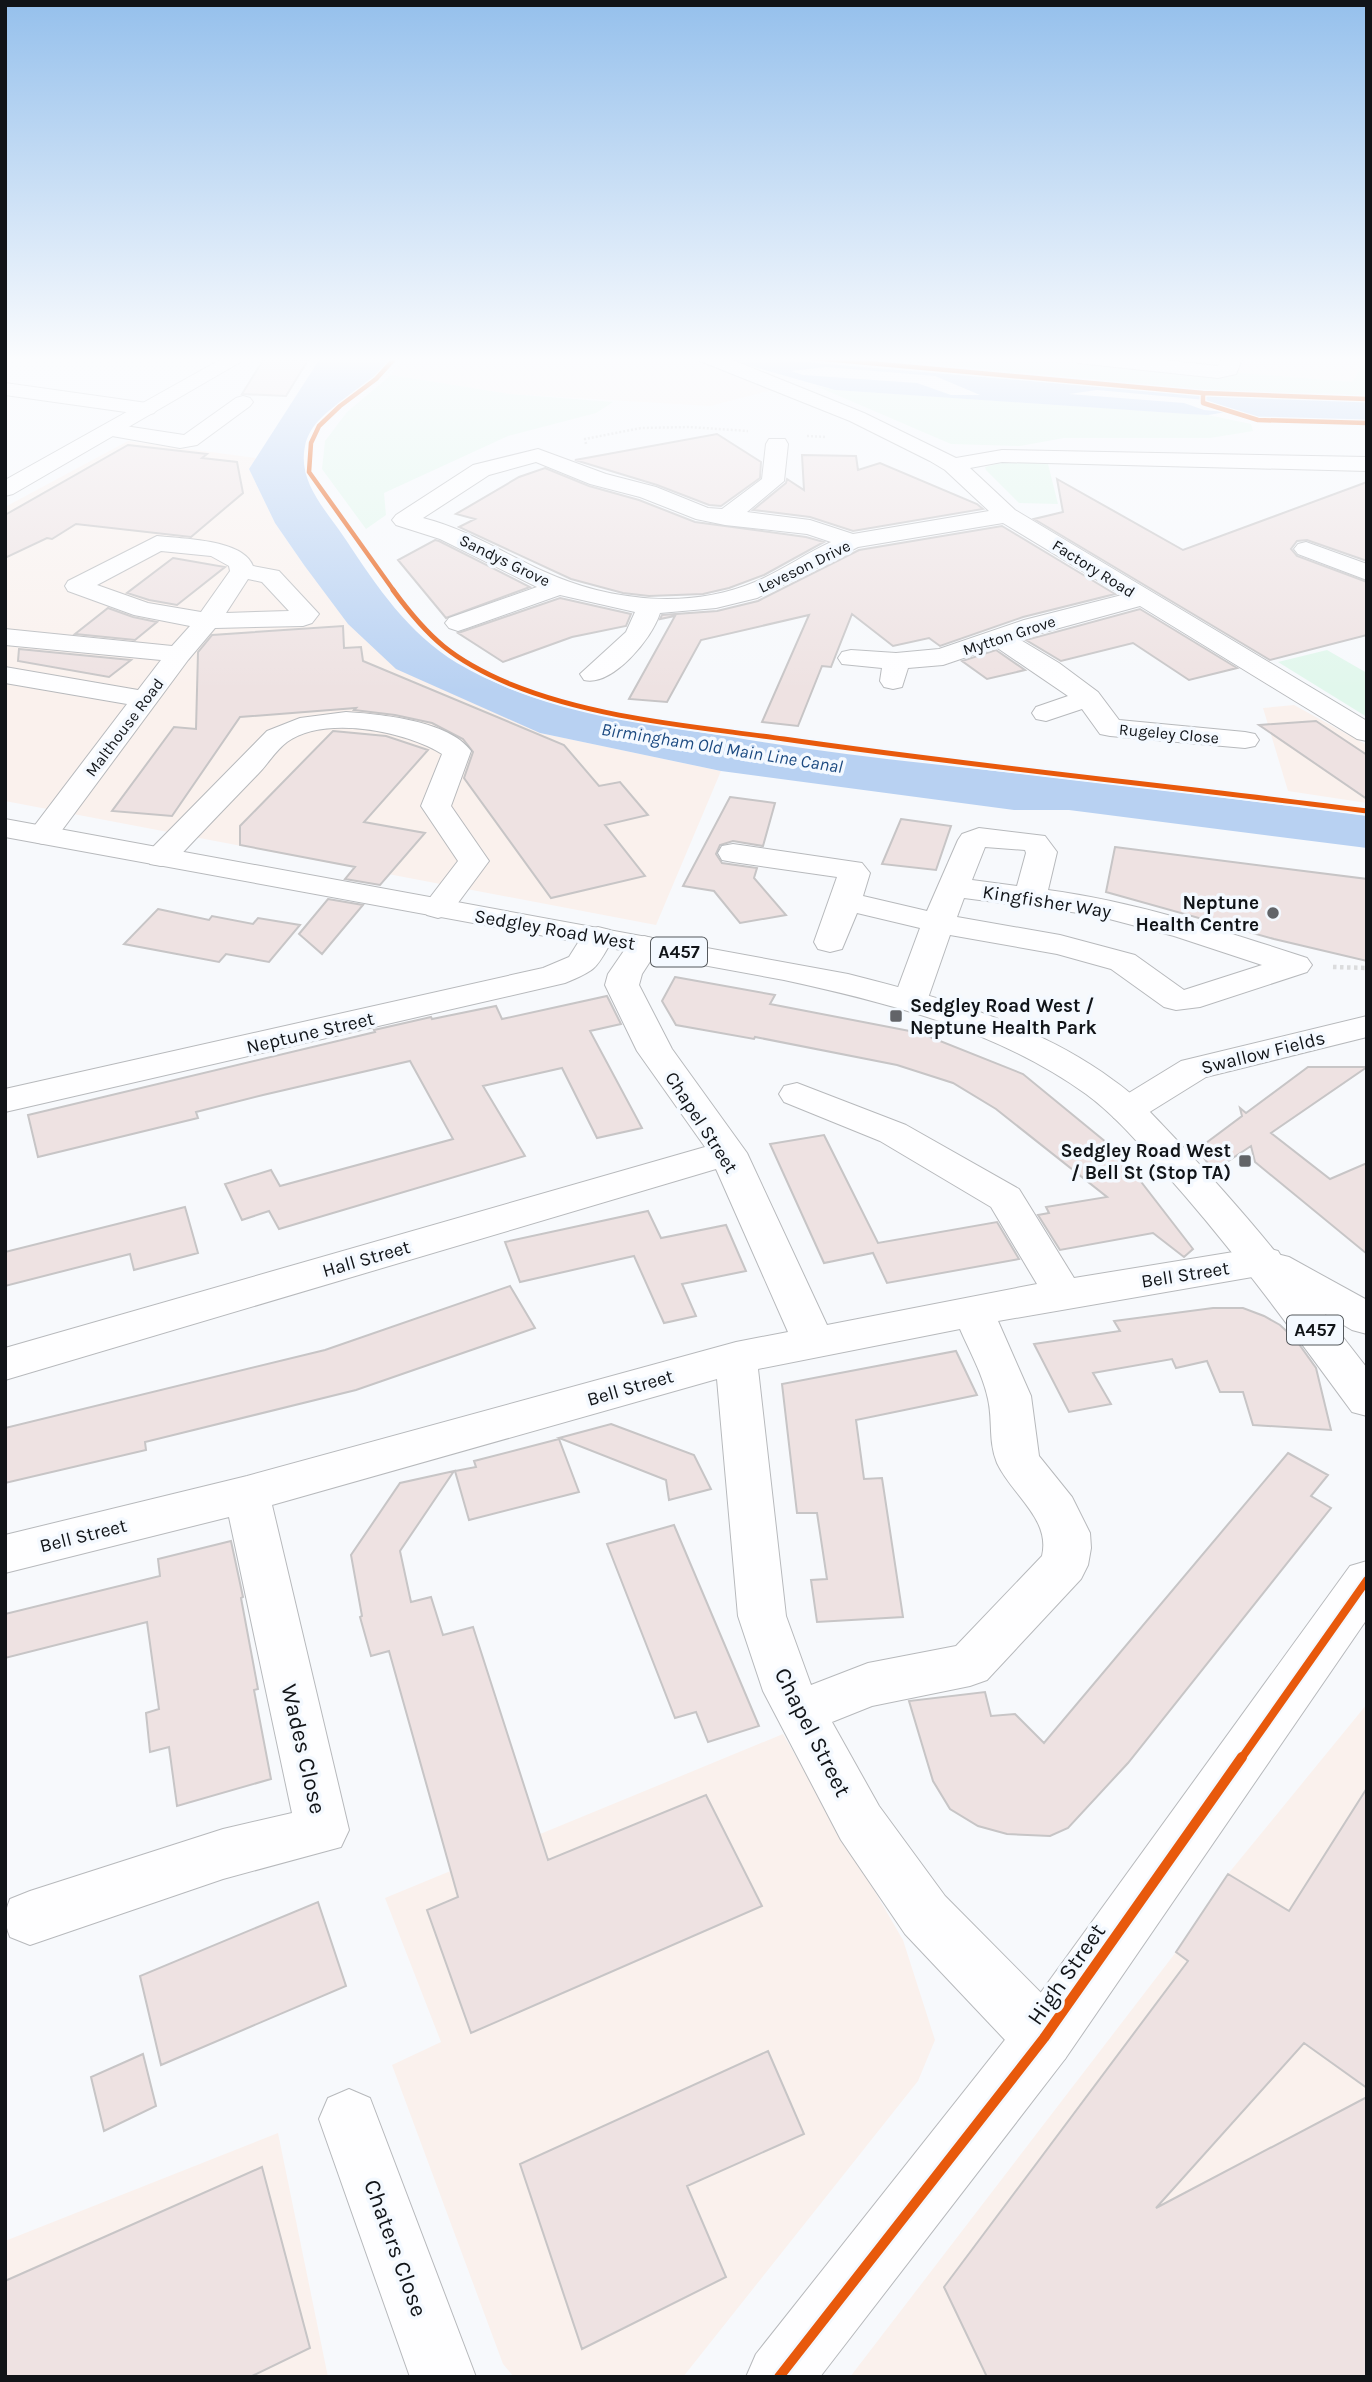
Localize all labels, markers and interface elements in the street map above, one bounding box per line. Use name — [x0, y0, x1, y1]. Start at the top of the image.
street label: Sandys Grove — [456, 530, 553, 591]
street label: Leveson Drive — [755, 536, 853, 597]
street label: Factory Road — [1049, 536, 1138, 601]
street label: Mytton Grove — [960, 612, 1058, 659]
street label: Malthouse Road — [81, 674, 168, 780]
water label: Birmingham Old Main Line Canal — [600, 718, 845, 778]
street label: Rugeley Close — [1118, 720, 1220, 747]
street label: Kingfisher Way — [981, 881, 1113, 923]
place label: Neptune Health Centre — [1136, 892, 1259, 936]
street label: Sedgley Road West — [473, 905, 637, 955]
marker: Neptune Health Centre — [1265, 905, 1281, 921]
road number: A457 — [651, 937, 707, 967]
place label: Sedgley Road West / Neptune Health Park — [910, 995, 1097, 1039]
street label: Neptune Street — [244, 1008, 376, 1058]
marker: Sedgley Road West / Neptune Health Park — [888, 1008, 904, 1024]
street label: Swallow Fields — [1199, 1027, 1327, 1079]
street label: Chapel Street — [660, 1068, 742, 1177]
place label: Sedgley Road West / Bell St (Stop TA) — [1060, 1140, 1231, 1184]
marker: Sedgley Road West / Bell St (Stop TA) — [1237, 1153, 1253, 1169]
street label: Hall Street — [320, 1236, 413, 1282]
street label: Bell Street — [1140, 1257, 1231, 1293]
road number: A457 — [1287, 1316, 1343, 1344]
street label: Bell Street — [585, 1365, 676, 1411]
street label: Bell Street — [37, 1515, 129, 1557]
street label: Chapel Street — [769, 1663, 857, 1801]
street label: Wades Close — [275, 1682, 332, 1817]
street label: High Street — [1022, 1918, 1111, 2030]
street label: Chaters Close — [358, 2176, 433, 2320]

